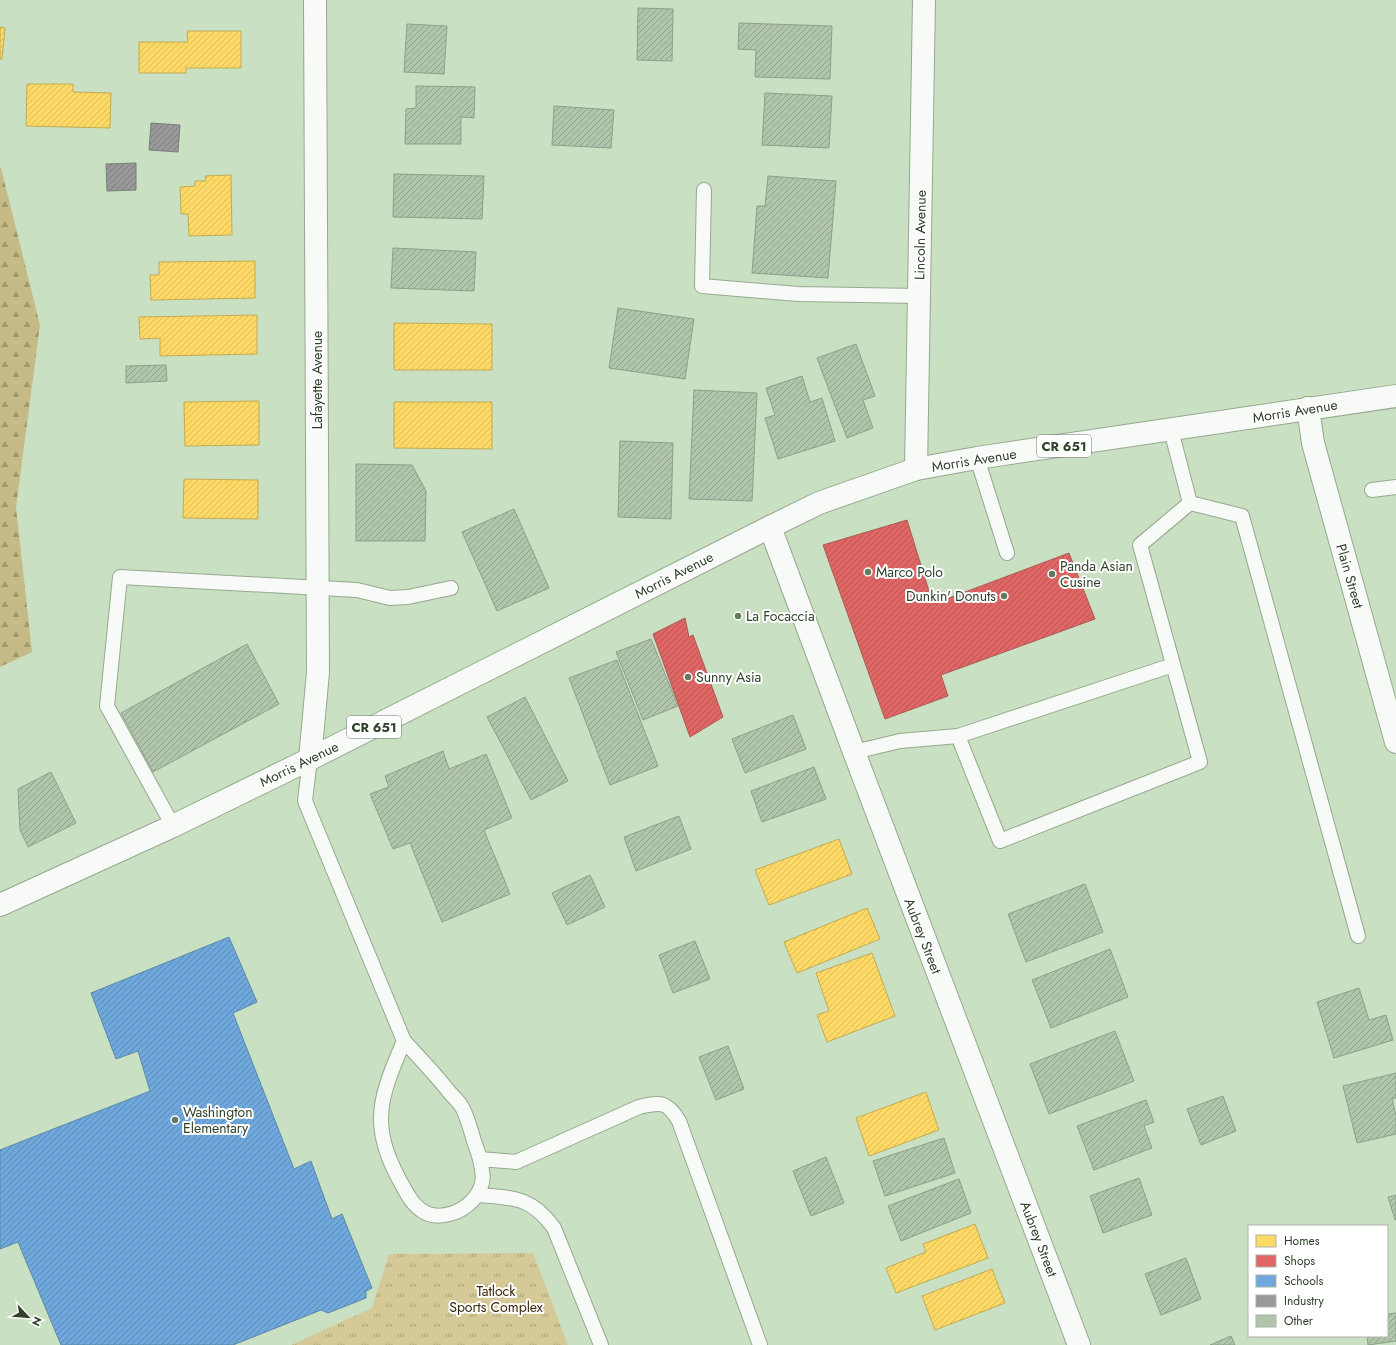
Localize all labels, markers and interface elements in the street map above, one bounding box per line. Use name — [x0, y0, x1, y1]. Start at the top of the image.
street label: Lincoln Avenue — [909, 190, 931, 280]
street label: Lafayette Avenue — [307, 331, 327, 429]
street label: Morris Avenue — [1251, 394, 1339, 428]
road number: CR 651 — [1037, 435, 1091, 457]
street label: Morris Avenue — [930, 443, 1018, 477]
street label: Plain Street — [1331, 541, 1369, 611]
street label: Morris Avenue — [631, 547, 717, 603]
place label: Panda Asian Cusine — [1060, 556, 1133, 592]
place label: Marco Polo — [876, 562, 943, 582]
marker: Marco Polo — [863, 567, 873, 577]
marker: Panda Asian Cusine — [1047, 569, 1057, 579]
place label: Dunkin' Donuts — [906, 586, 996, 606]
marker: Dunkin' Donuts — [999, 591, 1009, 601]
place label: La Focaccia — [746, 606, 815, 626]
marker: La Focaccia — [733, 611, 743, 621]
place label: Sunny Asia — [696, 667, 761, 687]
marker: Sunny Asia — [683, 672, 693, 682]
road number: CR 651 — [347, 716, 401, 738]
street label: Morris Avenue — [256, 736, 342, 792]
street label: Aubrey Street — [899, 895, 947, 977]
place label: Washington Elementary — [183, 1102, 253, 1138]
marker: Washington Elementary — [170, 1115, 180, 1125]
street label: Aubrey Street — [1015, 1198, 1063, 1280]
legend — [1248, 1225, 1388, 1337]
text: Homes — [1284, 1232, 1320, 1250]
text: Shops — [1284, 1252, 1315, 1270]
text: Schools — [1284, 1272, 1323, 1290]
park label: Tatlock Sports Complex — [449, 1281, 543, 1317]
text: Industry — [1284, 1292, 1325, 1310]
north arrow — [8, 1297, 48, 1337]
text: Other — [1284, 1312, 1314, 1330]
text: N — [28, 1314, 46, 1329]

